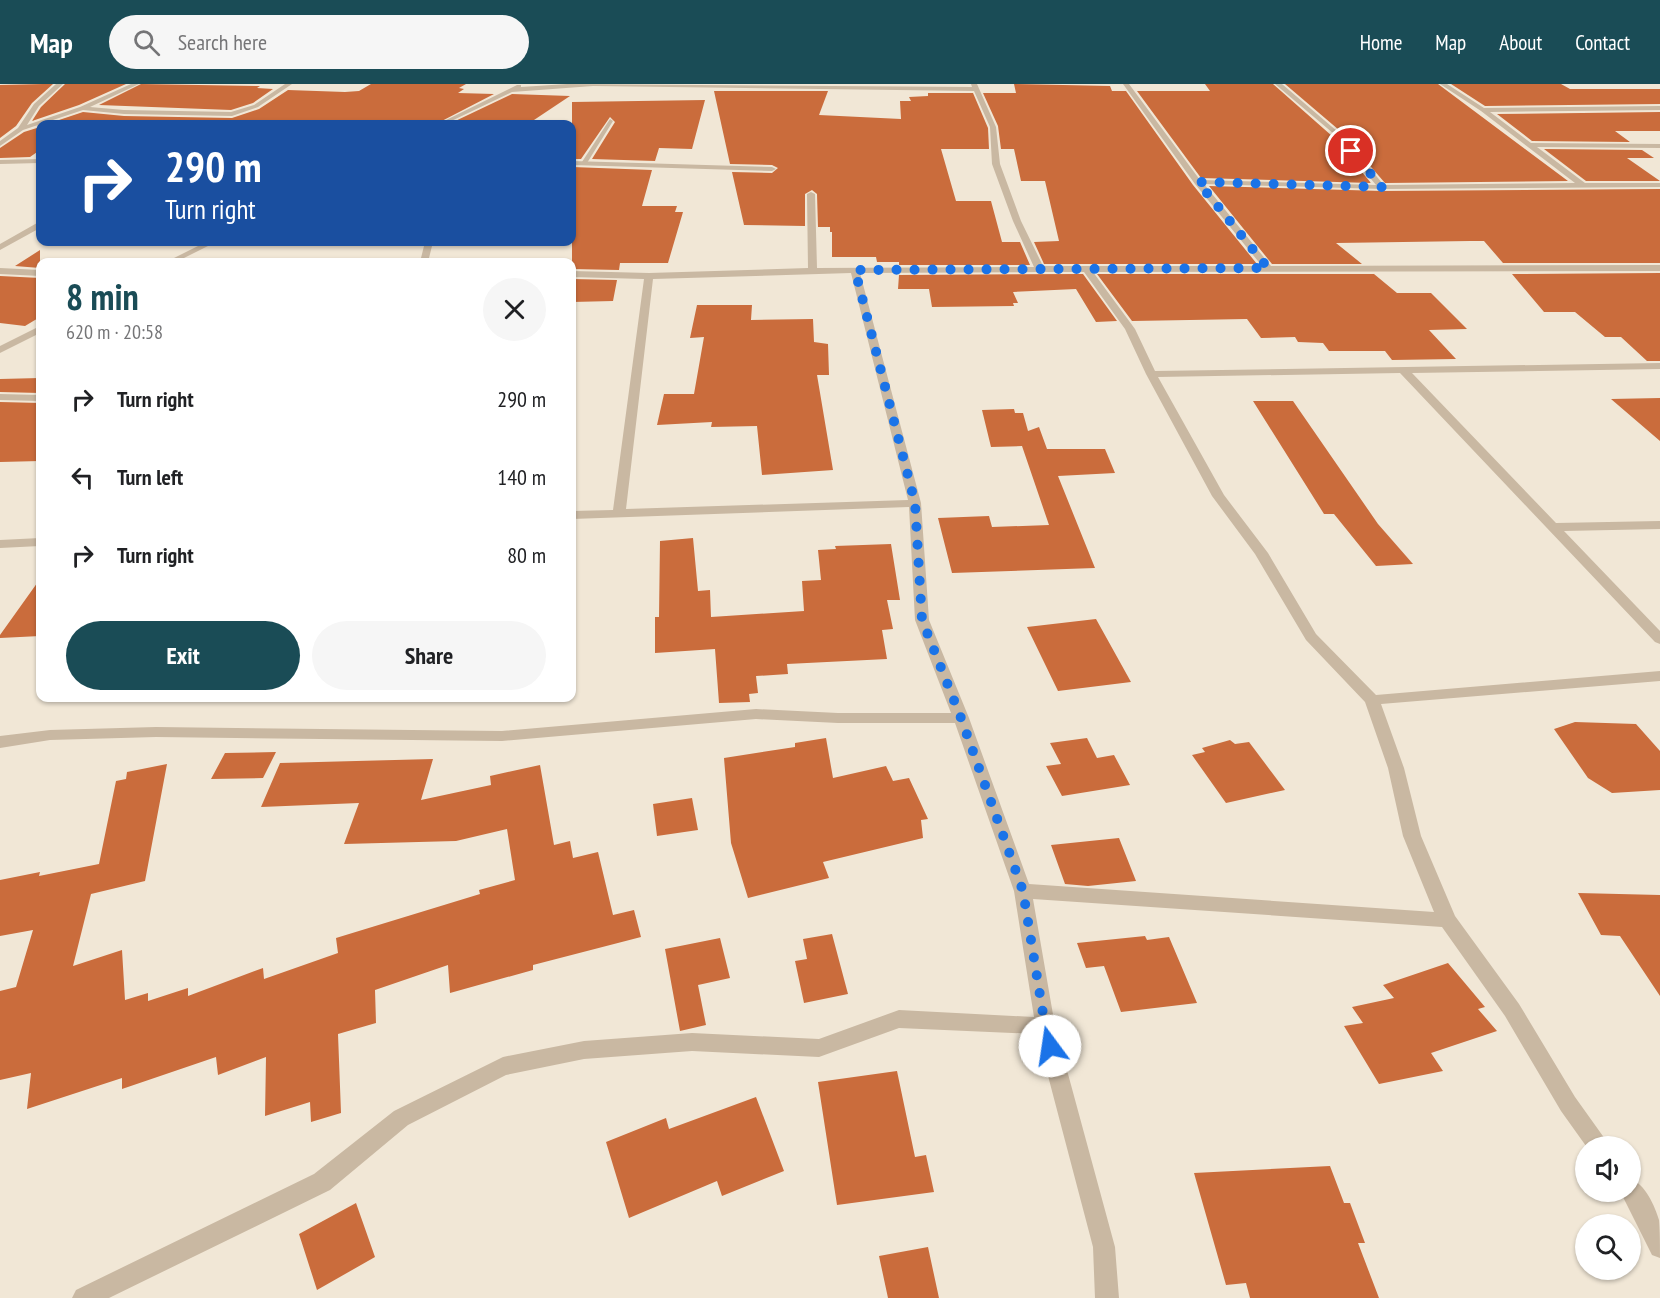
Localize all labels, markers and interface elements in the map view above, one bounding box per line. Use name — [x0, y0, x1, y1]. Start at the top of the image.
search box — [109, 15, 529, 69]
text: Map — [30, 24, 73, 61]
icon: search — [130, 26, 163, 59]
text: Search here — [178, 28, 267, 56]
text: Home — [1360, 29, 1402, 56]
text: Map — [1435, 29, 1466, 56]
text: About — [1499, 29, 1542, 56]
text: Contact — [1575, 29, 1630, 56]
pin — [1325, 125, 1376, 176]
icon: arrive — [1334, 134, 1367, 167]
text: 290 m — [165, 139, 262, 194]
icon: right — [66, 144, 144, 222]
text: Turn right — [165, 192, 256, 226]
text: 8 min — [66, 273, 139, 320]
button: close — [483, 278, 546, 341]
text: 620 m · 20:58 — [66, 319, 163, 345]
icon: right — [66, 383, 99, 416]
text: Turn right — [117, 385, 194, 413]
text: 290 m — [497, 385, 546, 413]
icon: left — [66, 461, 99, 494]
text: Turn left — [117, 463, 183, 491]
text: 140 m — [497, 463, 546, 491]
icon: right — [66, 539, 99, 572]
text: Turn right — [117, 541, 194, 569]
text: 80 m — [507, 541, 546, 569]
button: Exit — [66, 621, 300, 690]
button: Share — [312, 621, 546, 690]
position arrow — [1018, 1014, 1082, 1078]
map controls — [1575, 1136, 1641, 1280]
button: sound — [1575, 1136, 1641, 1202]
button: search — [1575, 1214, 1641, 1280]

